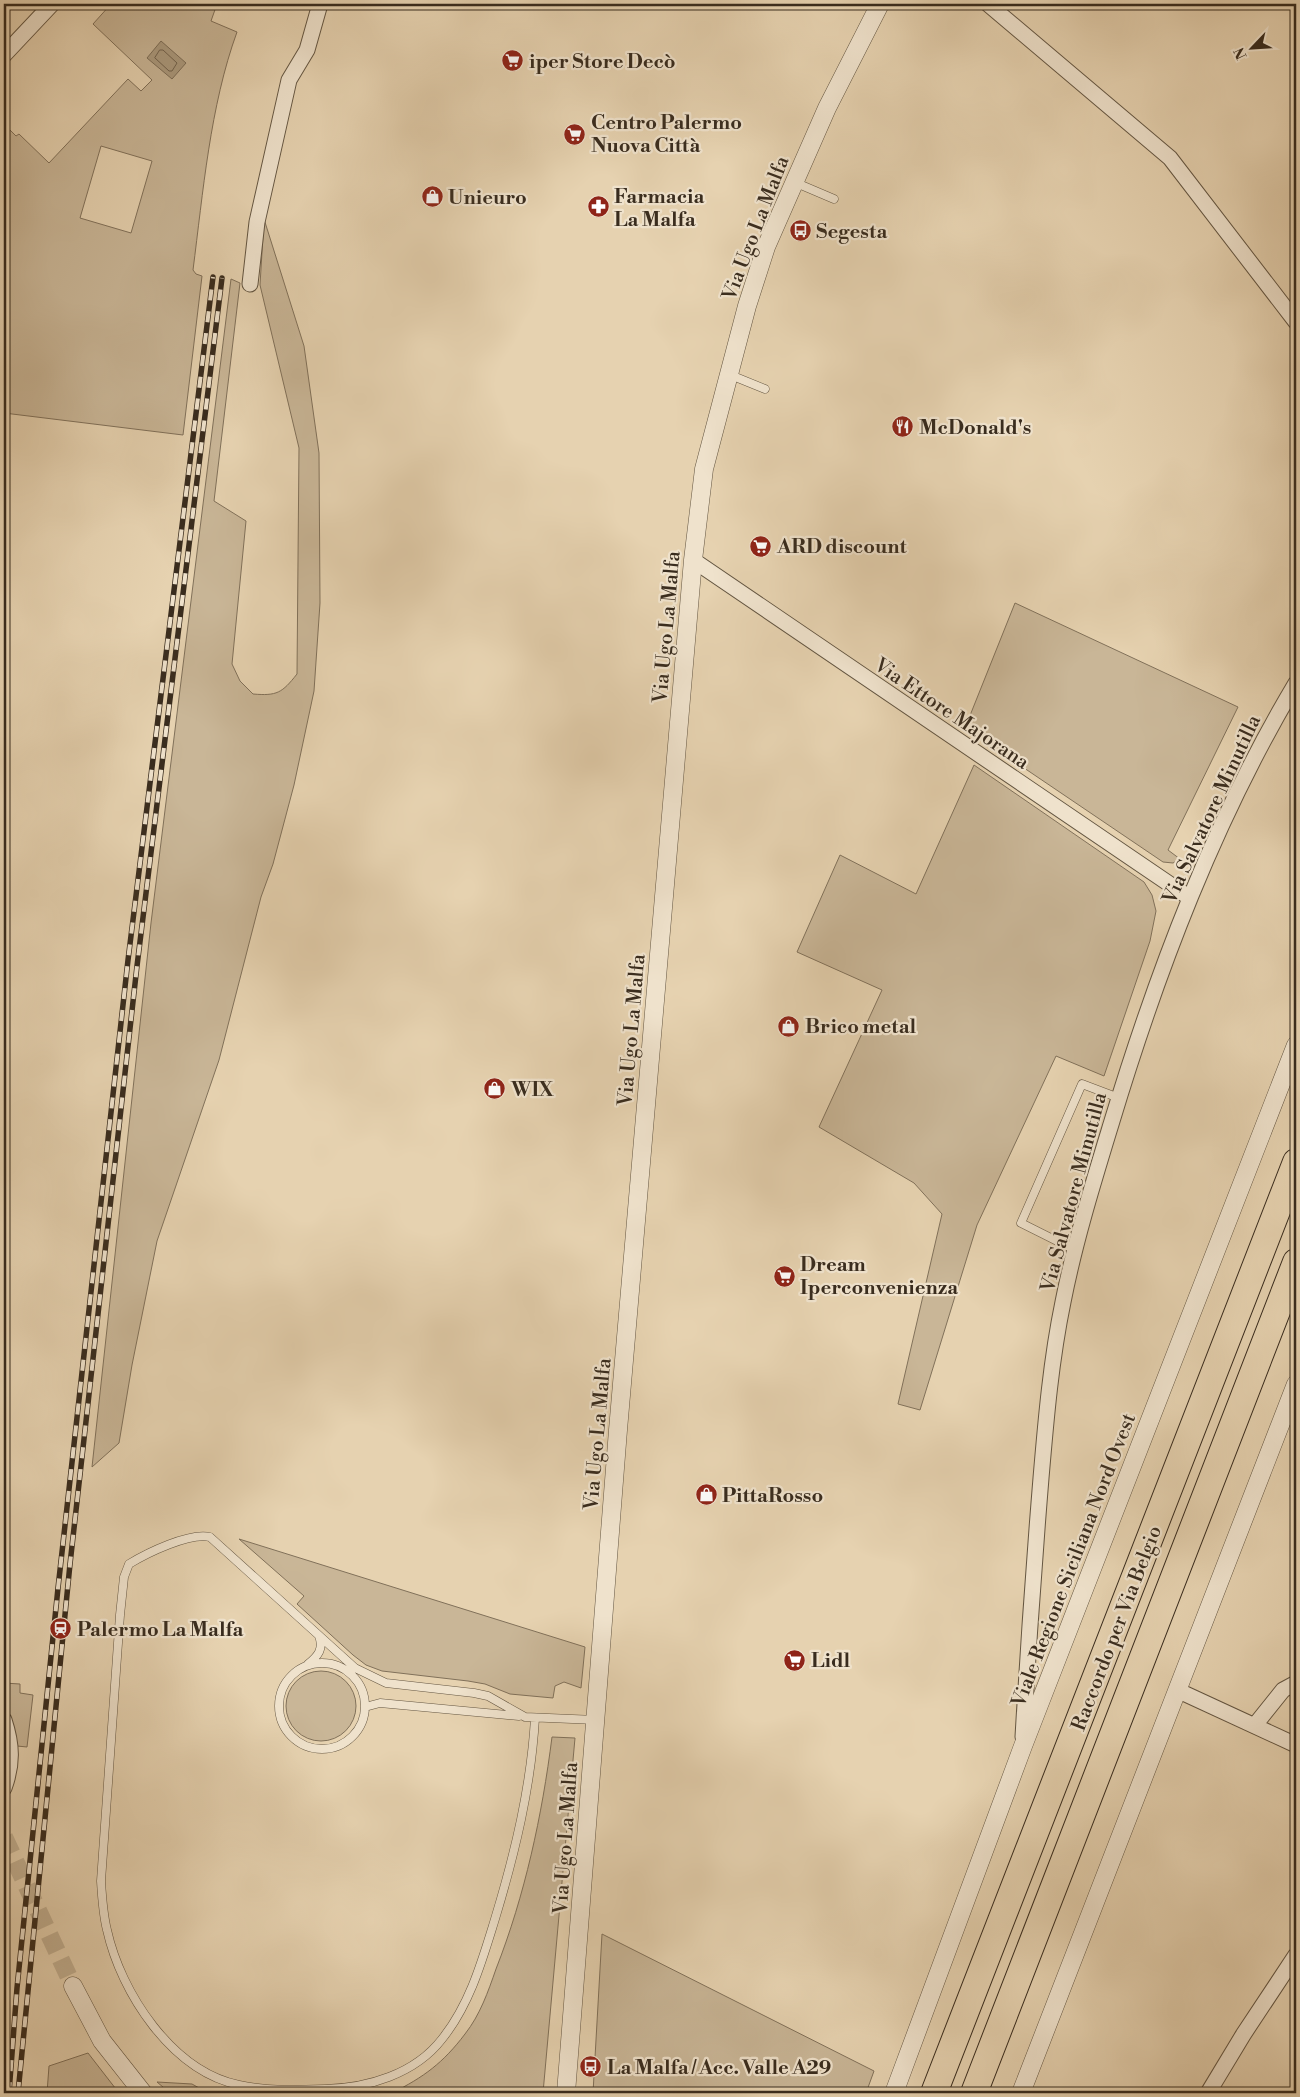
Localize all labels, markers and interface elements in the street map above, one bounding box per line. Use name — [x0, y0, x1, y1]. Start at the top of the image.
north arrow — [1228, 22, 1278, 72]
text: N — [1231, 44, 1252, 62]
supermarket icon: iper Store Decò — [501, 49, 525, 73]
place label: iper Store Decò — [529, 50, 676, 75]
place label: Centro Palermo Nuova Città — [591, 111, 742, 159]
supermarket icon: Centro Palermo Nuova Città — [563, 122, 587, 146]
street label: Via Ugo La Malfa — [717, 152, 796, 305]
shop icon: Unieuro — [420, 185, 444, 209]
place label: Farmacia La Malfa — [614, 185, 704, 233]
place label: Unieuro — [448, 186, 527, 211]
pharmacy icon: Farmacia La Malfa — [586, 195, 610, 219]
bus stop icon: Segesta — [788, 219, 812, 243]
place label: Segesta — [816, 220, 888, 245]
restaurant icon: McDonald's — [891, 415, 915, 439]
place label: McDonald's — [919, 416, 1031, 441]
supermarket icon: ARD discount — [749, 534, 773, 558]
place label: ARD discount — [776, 535, 908, 560]
street label: Via Ugo La Malfa — [648, 549, 687, 705]
street label: Via Ettore Majorana — [868, 652, 1034, 776]
street label: Via Salvatore Minutilla — [1157, 710, 1268, 909]
street label: Via Ugo La Malfa — [613, 952, 652, 1108]
shop icon: Brico metal — [777, 1014, 801, 1038]
place label: Brico metal — [805, 1015, 917, 1040]
shop icon: WIX — [483, 1077, 507, 1101]
place label: WIX — [510, 1078, 554, 1103]
street label: Via Salvatore Minutilla — [1035, 1089, 1113, 1296]
place label: Dream Iperconvenienza — [800, 1253, 958, 1301]
supermarket icon: Dream Iperconvenienza — [772, 1264, 796, 1288]
street label: Via Ugo La Malfa — [579, 1356, 618, 1512]
street label: Viale Regione Siciliana Nord Ovest — [1006, 1410, 1142, 1712]
shop icon: PittaRosso — [694, 1483, 718, 1507]
place label: PittaRosso — [722, 1484, 823, 1509]
street label: Raccordo per Via Belgio — [1067, 1522, 1168, 1735]
station icon: Palermo La Malfa — [49, 1617, 73, 1641]
place label: Palermo La Malfa — [77, 1618, 244, 1643]
supermarket icon: Lidl — [783, 1648, 807, 1672]
place label: Lidl — [811, 1649, 851, 1674]
street label: Via Ugo La Malfa — [549, 1760, 584, 1916]
bus stop icon: La Malfa / Acc. Valle A29 — [579, 2055, 603, 2079]
place label: La Malfa / Acc. Valle A29 — [607, 2056, 831, 2081]

